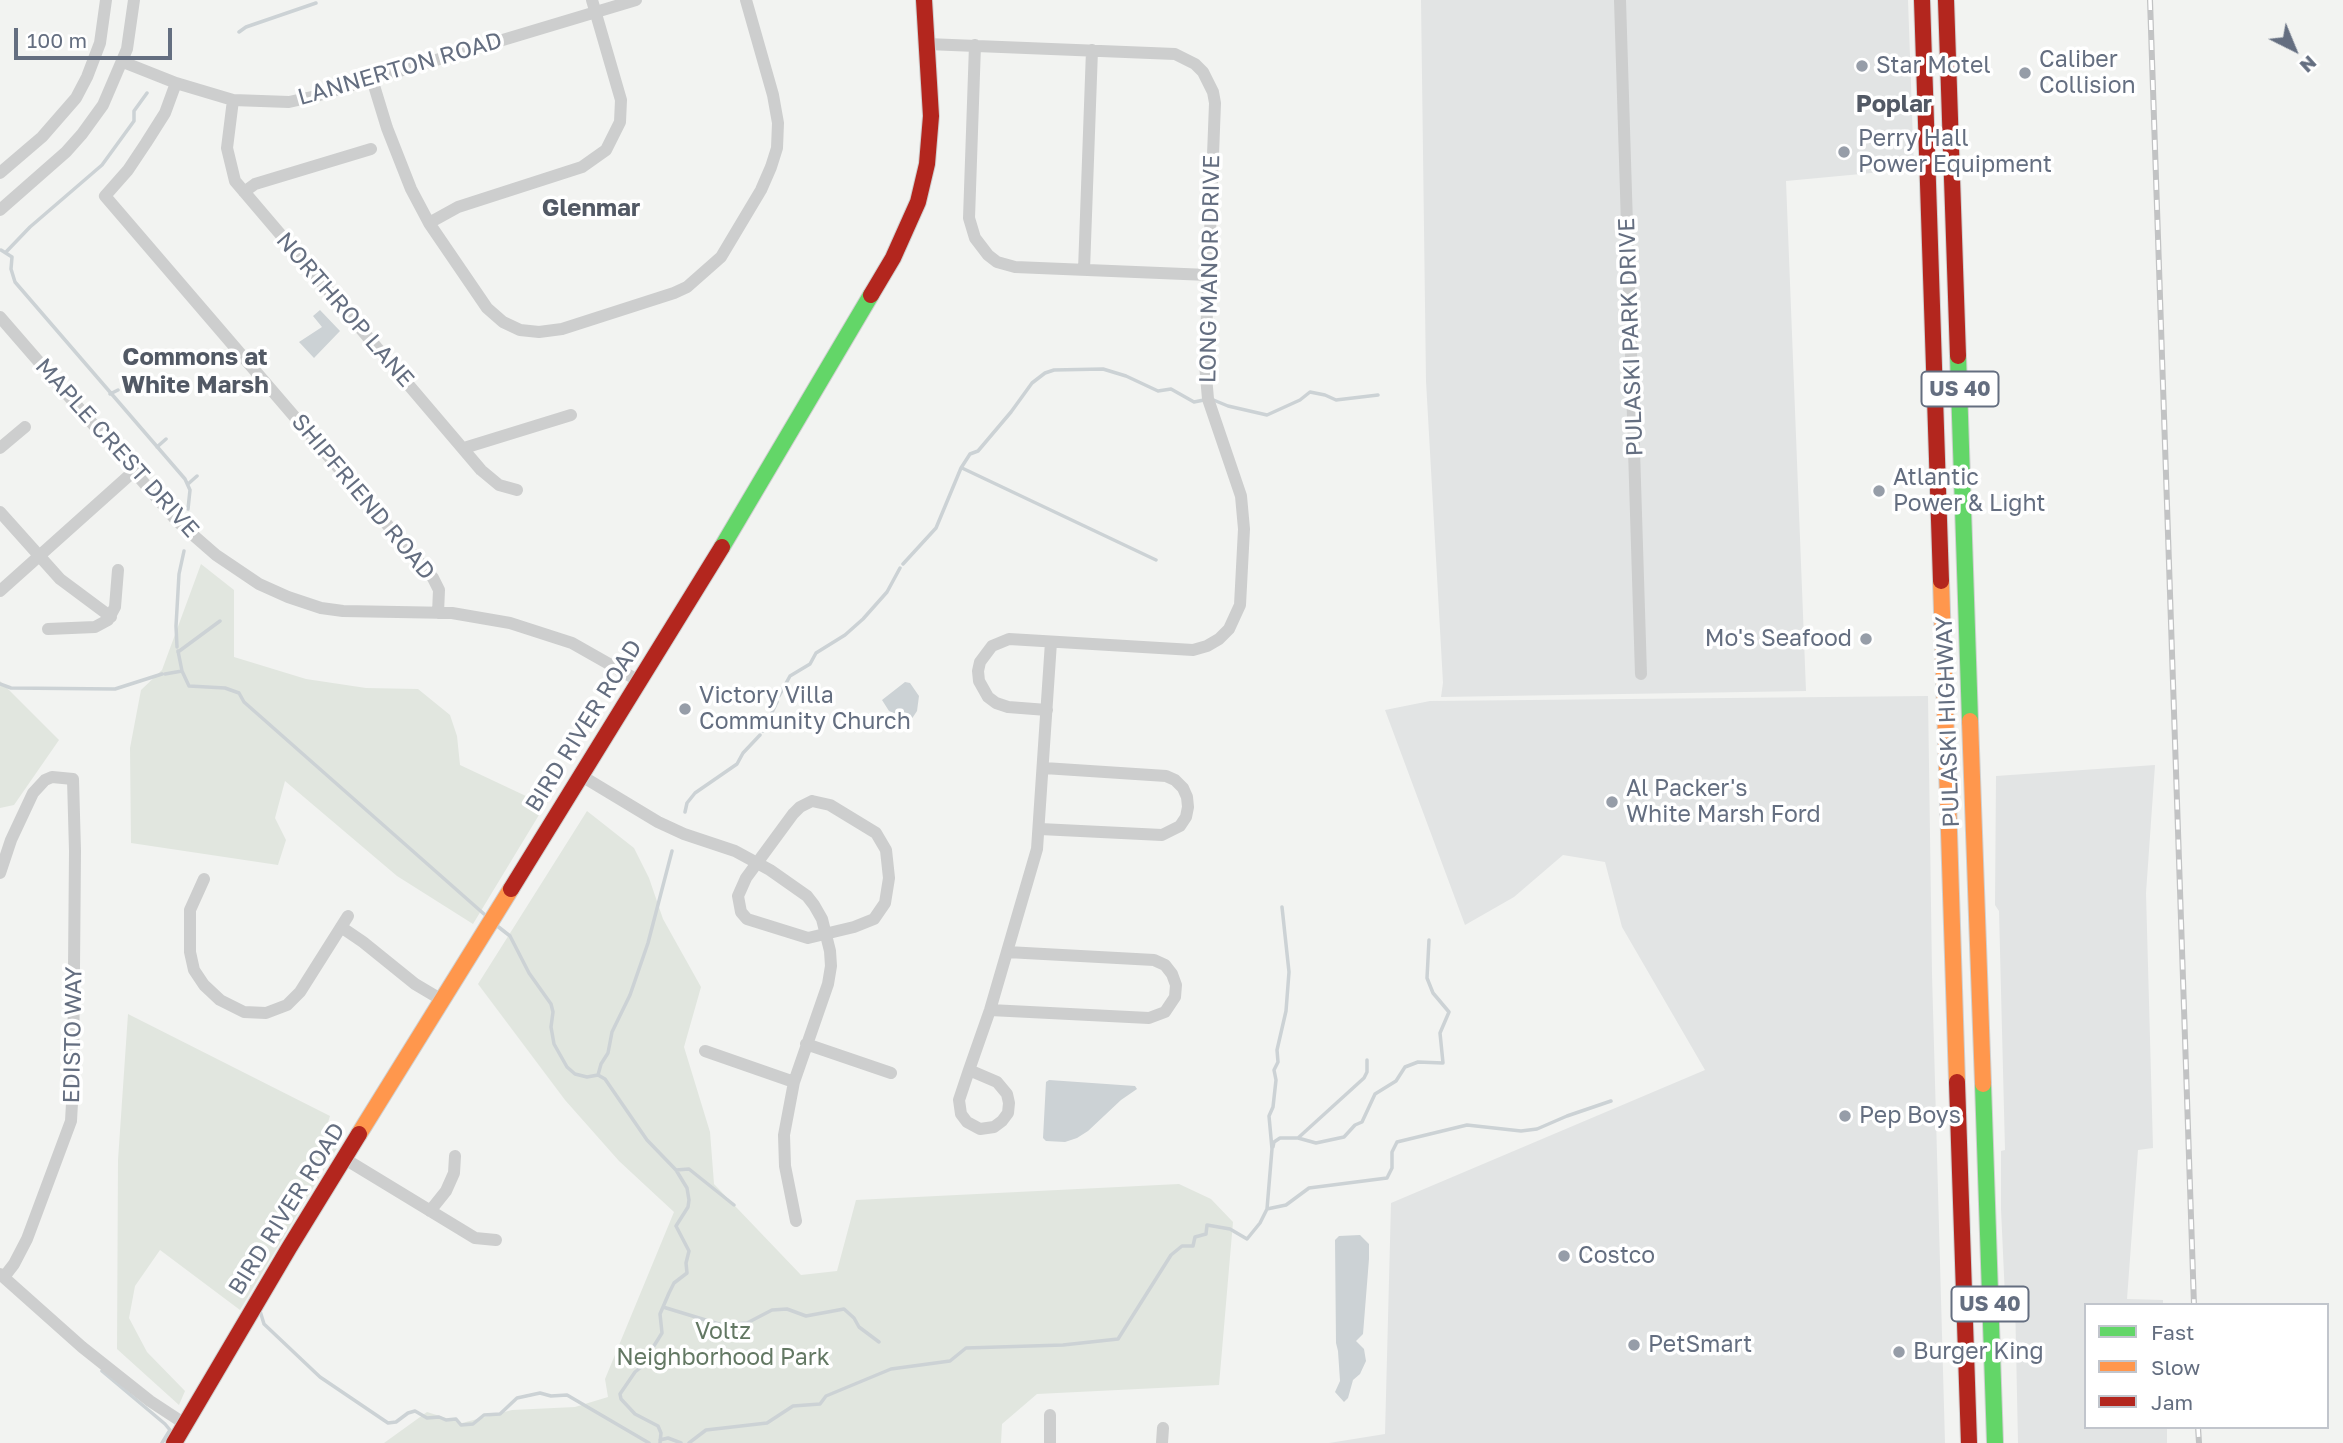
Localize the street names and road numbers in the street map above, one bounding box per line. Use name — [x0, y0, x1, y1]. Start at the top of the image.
street label: LANNERTON ROAD — [295, 27, 505, 111]
street label: LONG MANOR DRIVE — [1194, 155, 1226, 383]
street label: PULASKI PARK DRIVE — [1613, 217, 1649, 457]
street label: NORTHROP LANE — [270, 227, 420, 393]
street label: MAPLE CREST DRIVE — [29, 353, 205, 543]
road number: US 40 — [1922, 372, 1998, 406]
street label: SHIPFRIEND ROAD — [286, 408, 440, 586]
street label: PULASKI HIGHWAY — [1931, 616, 1965, 828]
street label: BIRD RIVER ROAD — [520, 635, 648, 817]
street label: EDISTO WAY — [58, 966, 88, 1104]
street label: BIRD RIVER ROAD — [223, 1118, 351, 1300]
road number: US 40 — [1952, 1286, 2028, 1322]

